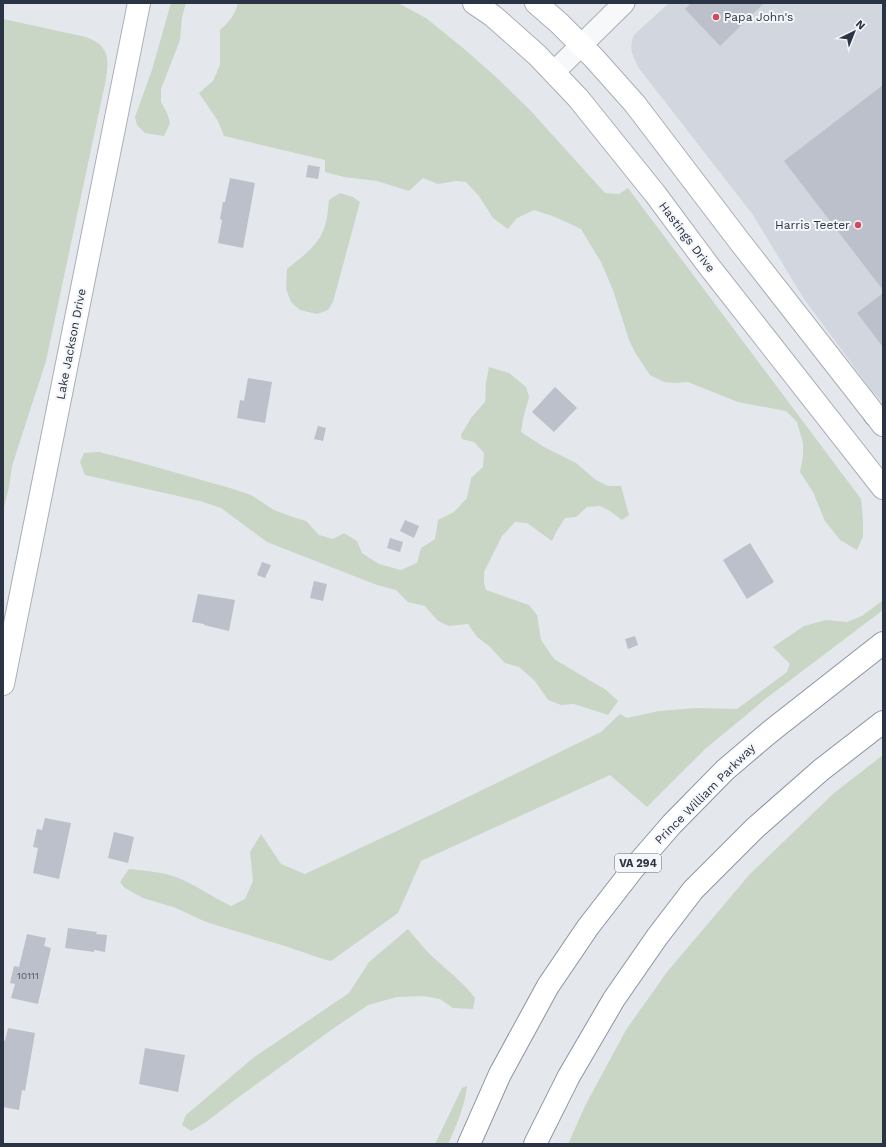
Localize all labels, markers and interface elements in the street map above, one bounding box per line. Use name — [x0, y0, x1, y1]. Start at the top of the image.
place label: Papa John's — [724, 10, 793, 24]
marker: Papa John's — [711, 12, 721, 22]
north arrow — [834, 12, 874, 52]
text: N — [853, 18, 868, 33]
street label: Hastings Drive — [656, 199, 718, 275]
place label: Harris Teeter — [775, 218, 850, 232]
marker: Harris Teeter — [853, 220, 863, 230]
street label: Lake Jackson Drive — [53, 287, 89, 401]
street label: Prince William Parkway — [652, 740, 759, 847]
road number: VA 294 — [615, 854, 661, 872]
house number: 10111 — [17, 970, 39, 981]

